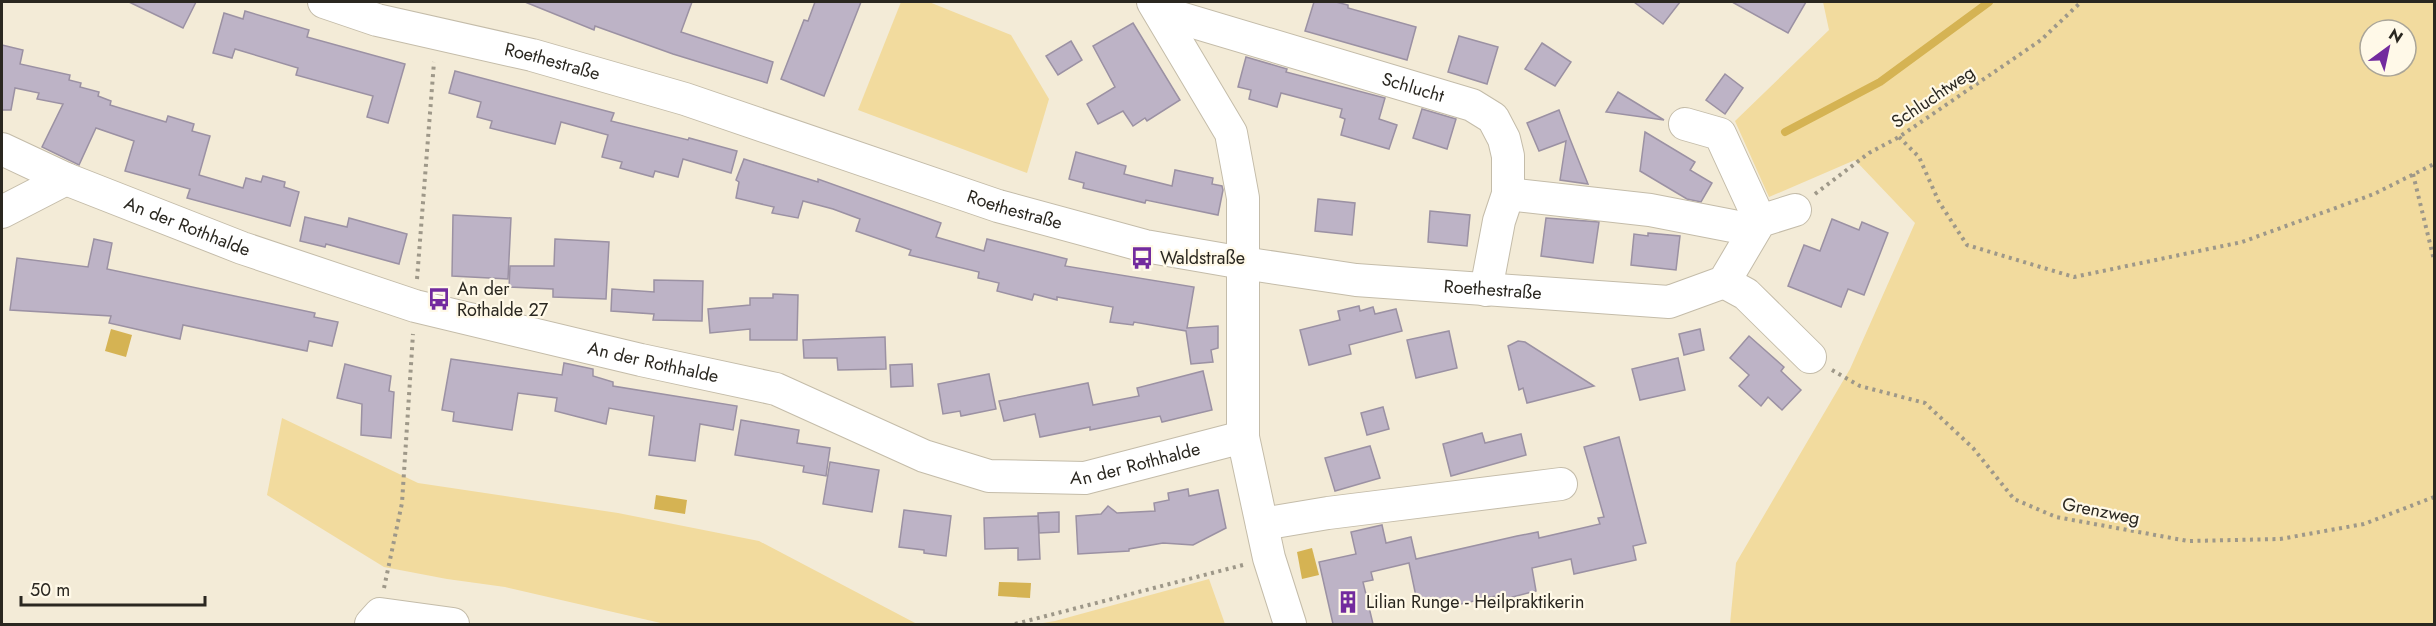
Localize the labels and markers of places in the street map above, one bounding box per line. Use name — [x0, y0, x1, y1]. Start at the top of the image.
bus stop icon: Waldstraße — [1129, 245, 1155, 271]
place label: Waldstraße — [1160, 245, 1245, 271]
place label: An der Rothalde 27 — [457, 276, 549, 323]
bus stop icon: An der Rothalde 27 — [426, 286, 452, 312]
building icon: Lilian Runge - Heilpraktikerin — [1335, 589, 1361, 615]
place label: Lilian Runge - Heilpraktikerin — [1366, 589, 1584, 615]

